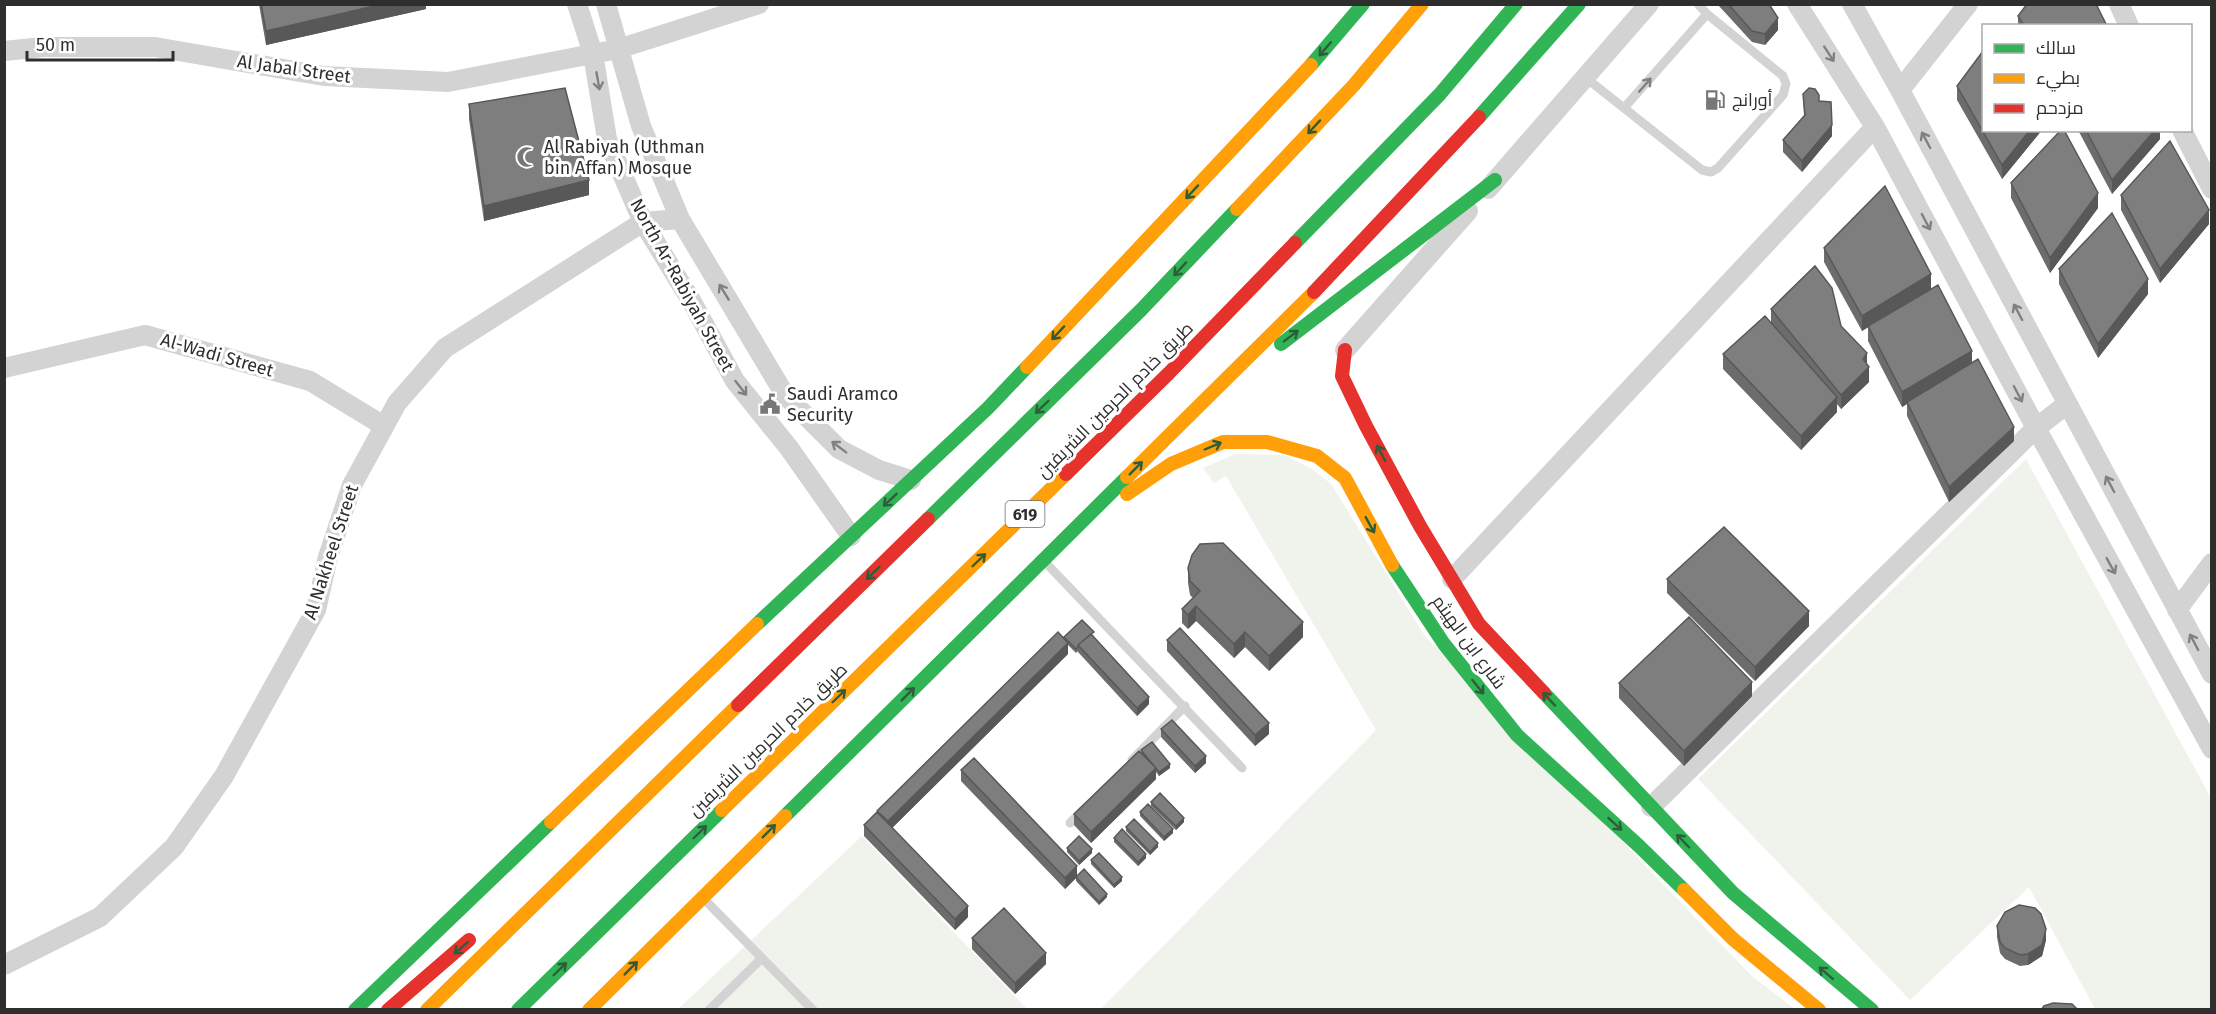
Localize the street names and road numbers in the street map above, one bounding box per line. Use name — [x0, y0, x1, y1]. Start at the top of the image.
street label: Al Jabal Street — [236, 50, 353, 88]
street label: North Ar-Rabiyah Street — [625, 195, 739, 376]
street label: طريق خادم الحرمين الشريفين — [1032, 317, 1198, 483]
street label: Al-Wadi Street — [158, 328, 276, 382]
street label: Al Nakheel Street — [299, 481, 363, 622]
road number: 619 — [1006, 501, 1044, 527]
street label: شارع ابن الهيثم — [1427, 591, 1510, 694]
street label: طريق خادم الحرمين الشريفين — [684, 658, 853, 822]

